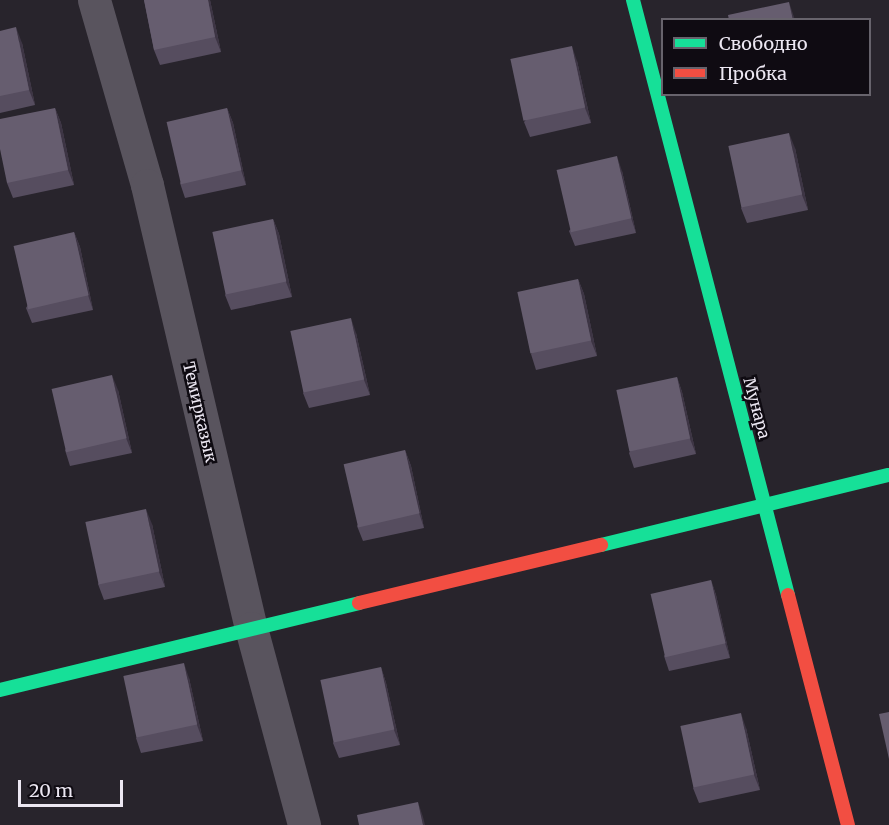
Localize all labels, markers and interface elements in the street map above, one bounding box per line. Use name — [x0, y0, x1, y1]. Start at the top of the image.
legend — [661, 18, 871, 96]
text: Свободно — [719, 32, 807, 55]
text: Пробка — [719, 62, 787, 85]
street label: Темирказык — [179, 360, 221, 464]
street label: Мунара — [740, 375, 774, 441]
scale bar — [21, 768, 126, 806]
text: 20 m — [29, 779, 73, 802]

